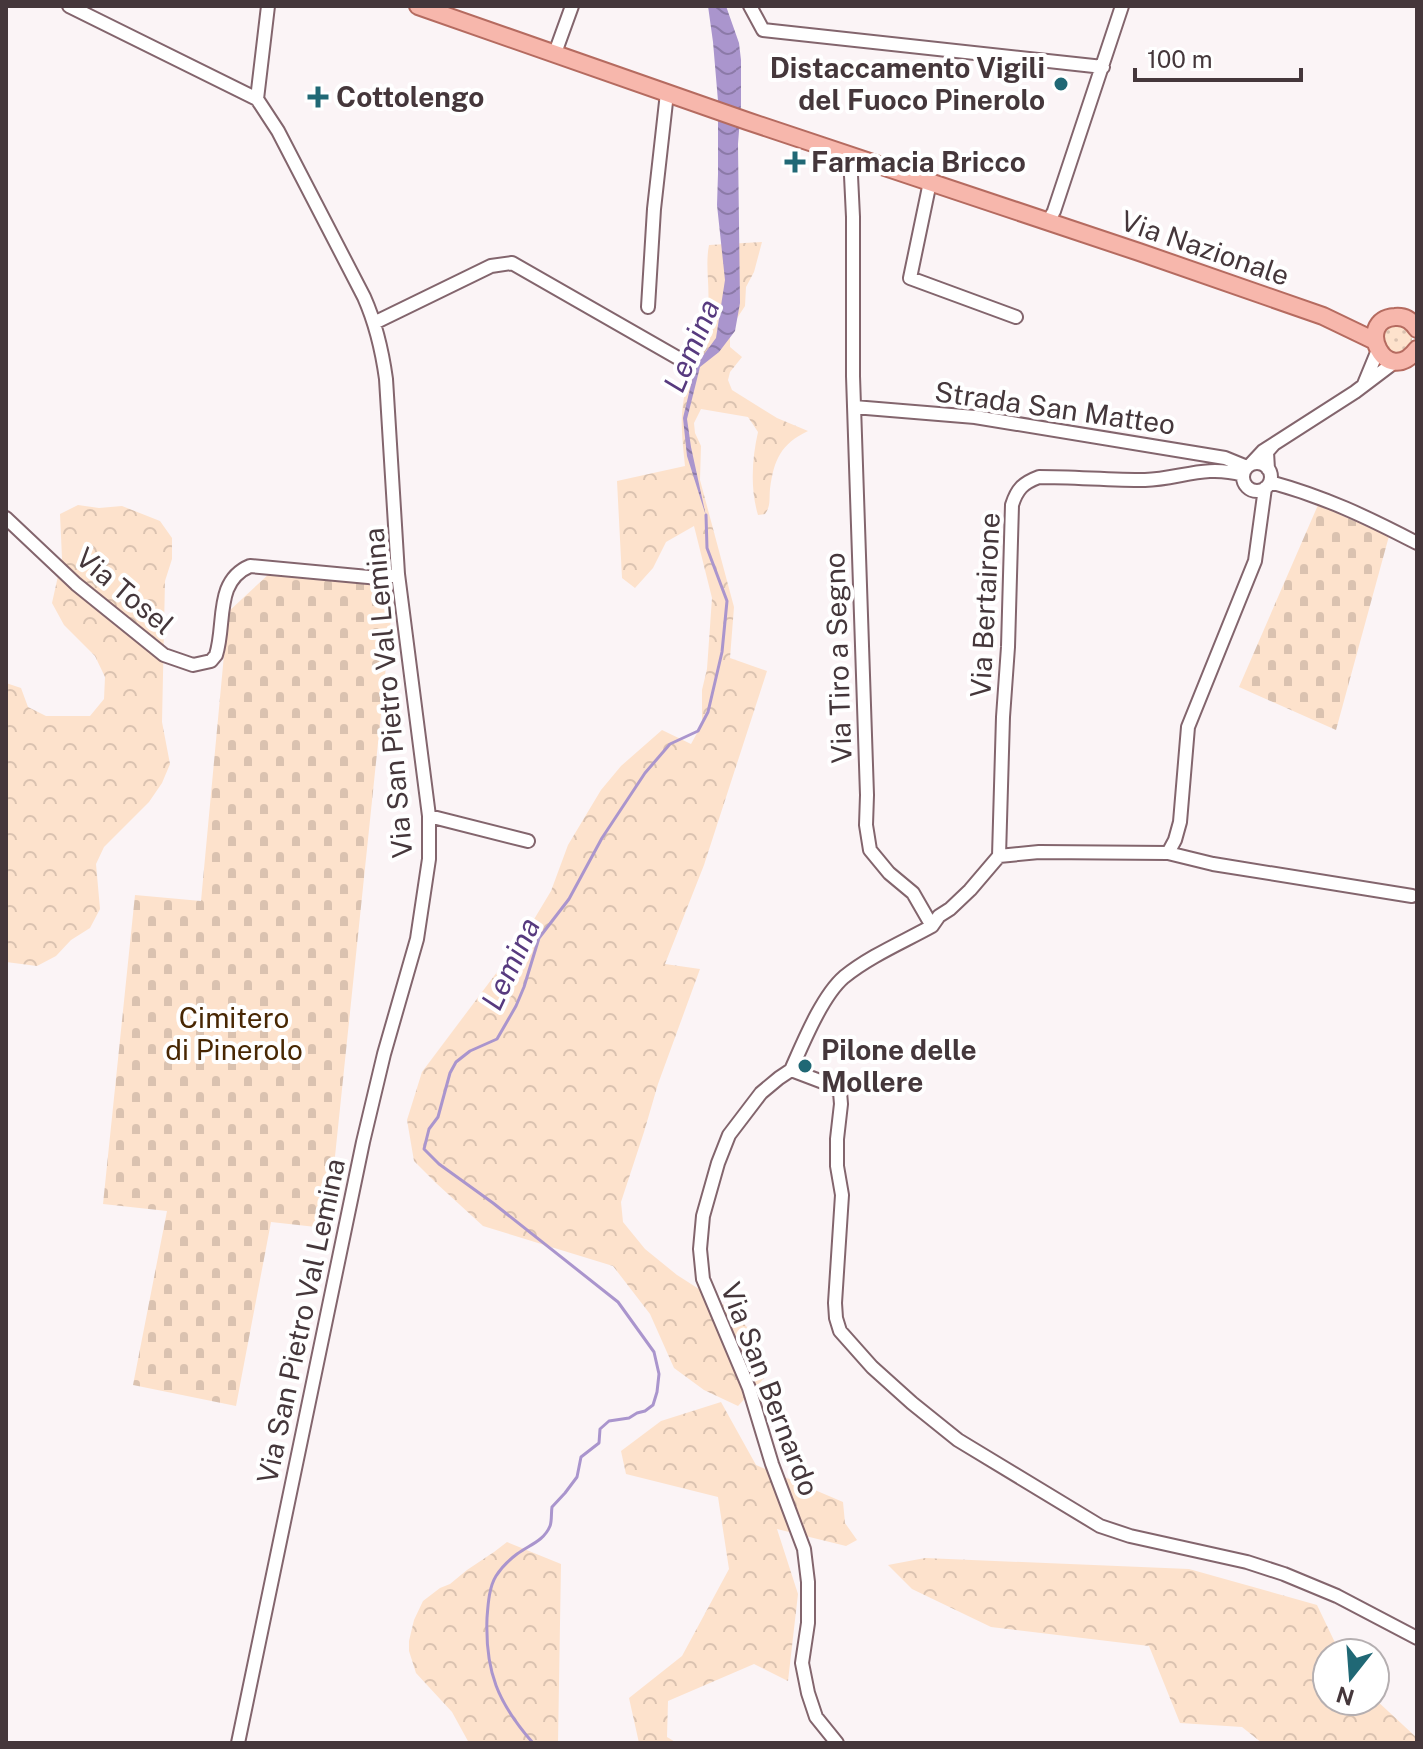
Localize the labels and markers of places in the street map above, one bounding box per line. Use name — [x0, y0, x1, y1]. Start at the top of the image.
place label: Distaccamento Vigili del Fuoco Pinerolo — [770, 51, 1045, 116]
marker: Distaccamento Vigili del Fuoco Pinerolo — [1052, 75, 1070, 93]
place label: Cottolengo — [336, 80, 484, 113]
marker: Cottolengo — [307, 86, 329, 108]
place label: Farmacia Bricco — [811, 145, 1026, 178]
marker: Farmacia Bricco — [786, 153, 804, 171]
place label: Pilone delle Mollere — [821, 1033, 977, 1098]
marker: Pilone delle Mollere — [796, 1057, 814, 1075]

